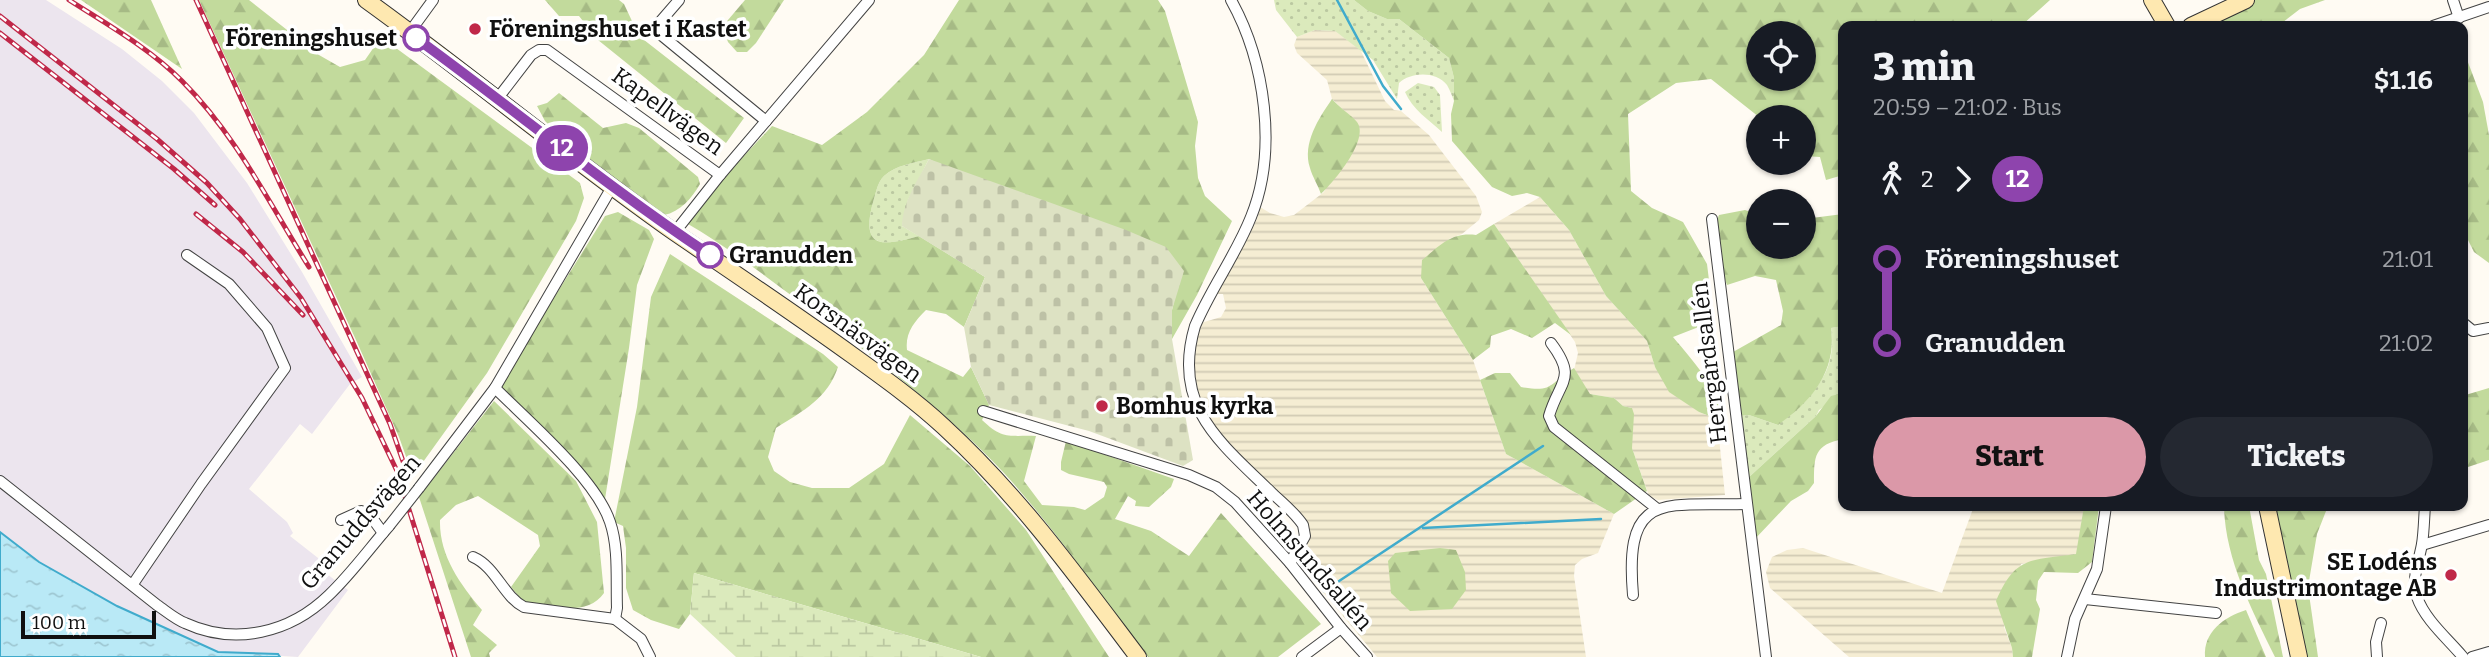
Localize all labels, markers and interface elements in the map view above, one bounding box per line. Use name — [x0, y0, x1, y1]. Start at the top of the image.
place label: Föreningshuset i Kastet — [489, 15, 747, 43]
marker: Föreningshuset i Kastet — [467, 21, 483, 37]
map controls — [1746, 21, 1816, 259]
button: locate — [1746, 21, 1816, 91]
place label: Föreningshuset — [225, 24, 397, 52]
marker: Föreningshuset — [403, 25, 429, 51]
text: 3 min — [1873, 44, 1975, 90]
street label: Kapellvägen — [607, 61, 730, 161]
text: $1.16 — [2374, 65, 2433, 96]
text: 20:59 – 21:02 · Bus — [1873, 93, 2062, 121]
button: + — [1746, 105, 1816, 175]
line badge: 12 — [530, 125, 594, 171]
text: 12 — [550, 134, 574, 162]
icon: walk — [1873, 160, 1911, 198]
icon: forward — [1944, 160, 1982, 198]
text: 2 — [1921, 165, 1934, 193]
text: 12 — [2006, 165, 2029, 193]
button: − — [1746, 189, 1816, 259]
place label: Granudden — [729, 241, 853, 269]
marker: Granudden — [697, 242, 723, 268]
text: Föreningshuset — [1925, 244, 2119, 275]
text: 21:01 — [2382, 245, 2433, 273]
street label: Korsnäsvägen — [789, 277, 928, 389]
street label: Herrgårdsallén — [1685, 280, 1733, 445]
text: Granudden — [1925, 328, 2065, 359]
text: 21:02 — [2379, 329, 2433, 357]
place label: Bomhus kyrka — [1116, 392, 1273, 420]
marker: Bomhus kyrka — [1094, 398, 1110, 414]
button: Start — [1873, 417, 2146, 497]
button: Tickets — [2160, 417, 2433, 497]
street label: Granuddsvägen — [294, 448, 427, 595]
street label: Holmsundsallén — [1241, 484, 1379, 636]
place label: SE Lodéns Industrimontage AB — [2215, 548, 2437, 602]
marker: SE Lodéns Industrimontage AB — [2443, 567, 2459, 583]
scale bar — [21, 608, 156, 640]
text: 100 m — [32, 611, 86, 634]

